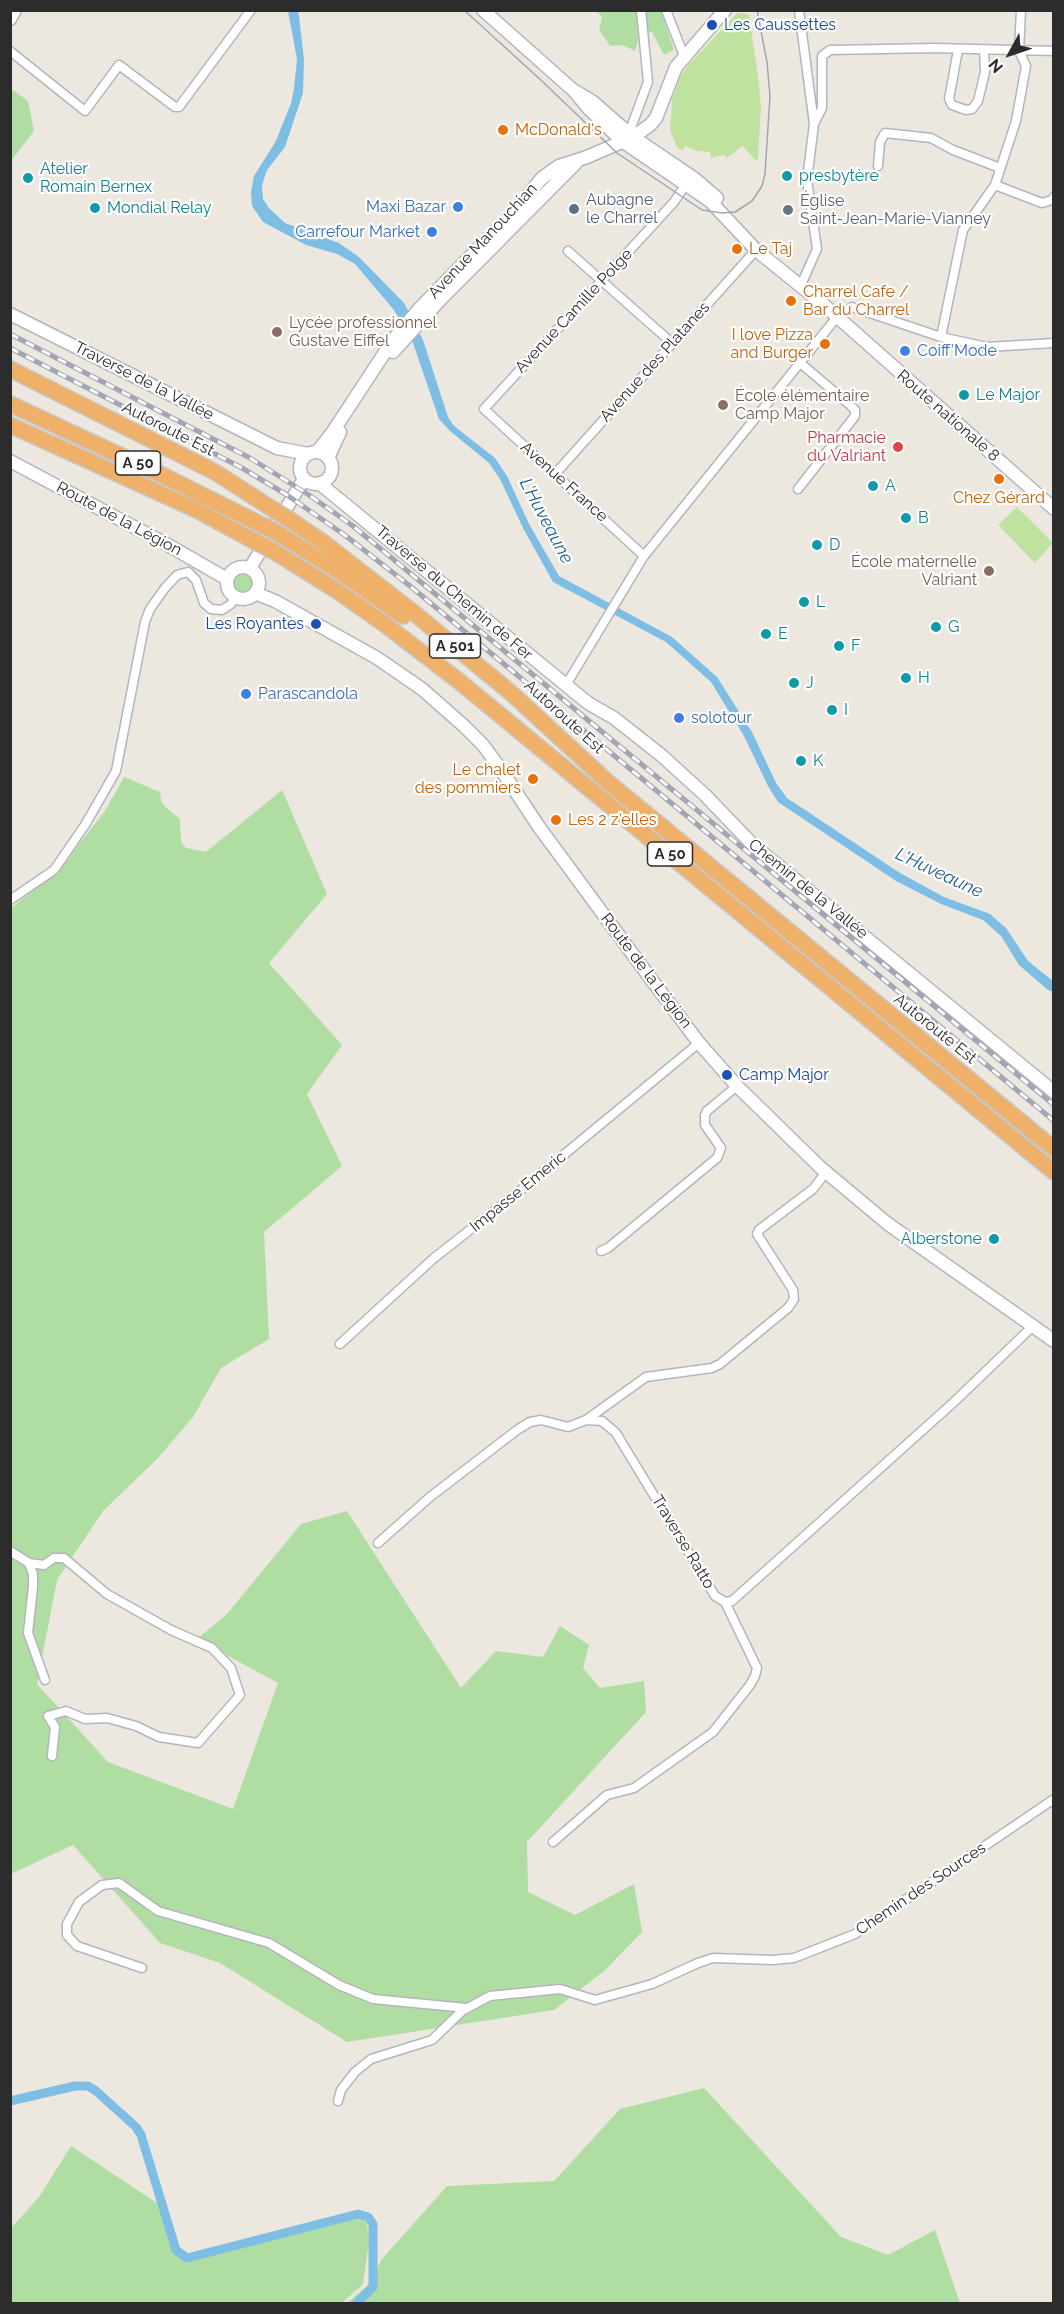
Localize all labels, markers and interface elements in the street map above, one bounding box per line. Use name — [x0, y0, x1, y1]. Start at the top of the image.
place label: Les Caussettes — [724, 15, 836, 35]
marker: Les Caussettes — [705, 18, 719, 32]
north arrow — [980, 24, 1040, 84]
text: N — [985, 55, 1007, 77]
place label: McDonald's — [515, 120, 602, 140]
marker: McDonald's — [496, 123, 510, 137]
place label: Atelier Romain Bernex — [40, 159, 152, 197]
place label: presbytère — [799, 166, 879, 186]
marker: presbytère — [780, 169, 794, 183]
marker: Atelier Romain Bernex — [21, 171, 35, 185]
street label: Avenue Manouchian — [425, 179, 541, 303]
place label: Aubagne le Charrel — [586, 190, 658, 228]
place label: Église Saint-Jean-Marie-Vianney — [800, 191, 991, 229]
place label: Maxi Bazar — [366, 197, 446, 217]
place label: Mondial Relay — [107, 198, 211, 218]
marker: Maxi Bazar — [451, 200, 465, 214]
marker: Mondial Relay — [88, 201, 102, 215]
marker: Aubagne le Charrel — [567, 202, 581, 216]
marker: Église Saint-Jean-Marie-Vianney — [781, 203, 795, 217]
place label: Carrefour Market — [295, 222, 420, 242]
marker: Carrefour Market — [425, 225, 439, 239]
place label: Le Taj — [749, 239, 792, 259]
marker: Le Taj — [730, 242, 744, 256]
street label: Avenue Camille Polge — [511, 245, 637, 377]
place label: Charrel Cafe / Bar du Charrel — [803, 282, 909, 320]
marker: Charrel Cafe / Bar du Charrel — [784, 294, 798, 308]
street label: Avenue des Platanes — [596, 298, 714, 426]
place label: Lycée professionnel Gustave Eiffel — [289, 313, 437, 351]
marker: Lycée professionnel Gustave Eiffel — [270, 325, 284, 339]
place label: I love Pizza and Burger — [730, 325, 813, 363]
marker: I love Pizza and Burger — [818, 337, 832, 351]
street label: Traverse de la Vallée — [71, 338, 217, 424]
place label: Coiff'Mode — [917, 341, 997, 361]
marker: Coiff'Mode — [898, 344, 912, 358]
street label: Route nationale 8 — [893, 366, 1003, 466]
place label: Le Major — [976, 385, 1040, 405]
place label: École élémentaire Camp Major — [735, 386, 869, 424]
marker: Le Major — [957, 388, 971, 402]
street label: Autoroute Est — [119, 398, 217, 460]
marker: École élémentaire Camp Major — [716, 398, 730, 412]
place label: Pharmacie du Valriant — [807, 428, 886, 466]
street label: Avenue France — [516, 438, 612, 526]
marker: Pharmacie du Valriant — [891, 440, 905, 454]
road number: A 50 — [116, 451, 160, 475]
marker: Chez Gérard — [992, 472, 1006, 486]
water label: L'Huveaune — [514, 475, 578, 567]
place label: A — [885, 476, 896, 496]
street label: Route de la Légion — [53, 478, 185, 560]
marker: A — [866, 479, 880, 493]
place label: Chez Gérard — [953, 488, 1045, 508]
place label: B — [918, 508, 929, 528]
marker: B — [899, 511, 913, 525]
street label: Traverse du Chemin de Fer — [372, 522, 536, 664]
place label: D — [829, 535, 840, 555]
marker: D — [810, 538, 824, 552]
place label: École maternelle Valriant — [851, 552, 977, 590]
marker: École maternelle Valriant — [982, 564, 996, 578]
place label: L — [816, 592, 825, 612]
marker: L — [797, 595, 811, 609]
place label: Les Royantes — [205, 614, 304, 634]
marker: Les Royantes — [309, 617, 323, 631]
place label: G — [948, 617, 959, 637]
marker: G — [929, 620, 943, 634]
place label: E — [778, 624, 788, 644]
marker: E — [759, 627, 773, 641]
road number: A 501 — [430, 634, 480, 658]
place label: F — [851, 636, 860, 656]
marker: F — [832, 639, 846, 653]
place label: H — [918, 668, 930, 688]
marker: H — [899, 671, 913, 685]
place label: J — [806, 673, 814, 693]
street label: Autoroute Est — [520, 676, 608, 758]
marker: J — [787, 676, 801, 690]
place label: Parascandola — [258, 684, 358, 704]
marker: Parascandola — [239, 687, 253, 701]
place label: I — [844, 700, 848, 720]
marker: I — [825, 703, 839, 717]
place label: solotour — [691, 708, 752, 728]
marker: solotour — [672, 711, 686, 725]
place label: K — [813, 751, 823, 771]
marker: K — [794, 754, 808, 768]
place label: Le chalet des pommiers — [415, 760, 521, 798]
marker: Le chalet des pommiers — [526, 772, 540, 786]
place label: Les 2 z'elles — [568, 810, 656, 830]
marker: Les 2 z'elles — [549, 813, 563, 827]
street label: Chemin de la Vallée — [744, 835, 872, 943]
road number: A 50 — [648, 842, 692, 866]
water label: L'Huveaune — [892, 843, 986, 903]
street label: Route de la Légion — [596, 910, 696, 1032]
street label: Autoroute Est — [890, 990, 980, 1068]
place label: Camp Major — [739, 1065, 829, 1085]
marker: Camp Major — [720, 1068, 734, 1082]
street label: Impasse Emeric — [466, 1147, 570, 1237]
place label: Alberstone — [901, 1229, 982, 1249]
marker: Alberstone — [987, 1232, 1001, 1246]
street label: Traverse Ratto — [647, 1492, 719, 1592]
street label: Chemin des Sources — [852, 1838, 990, 1940]

